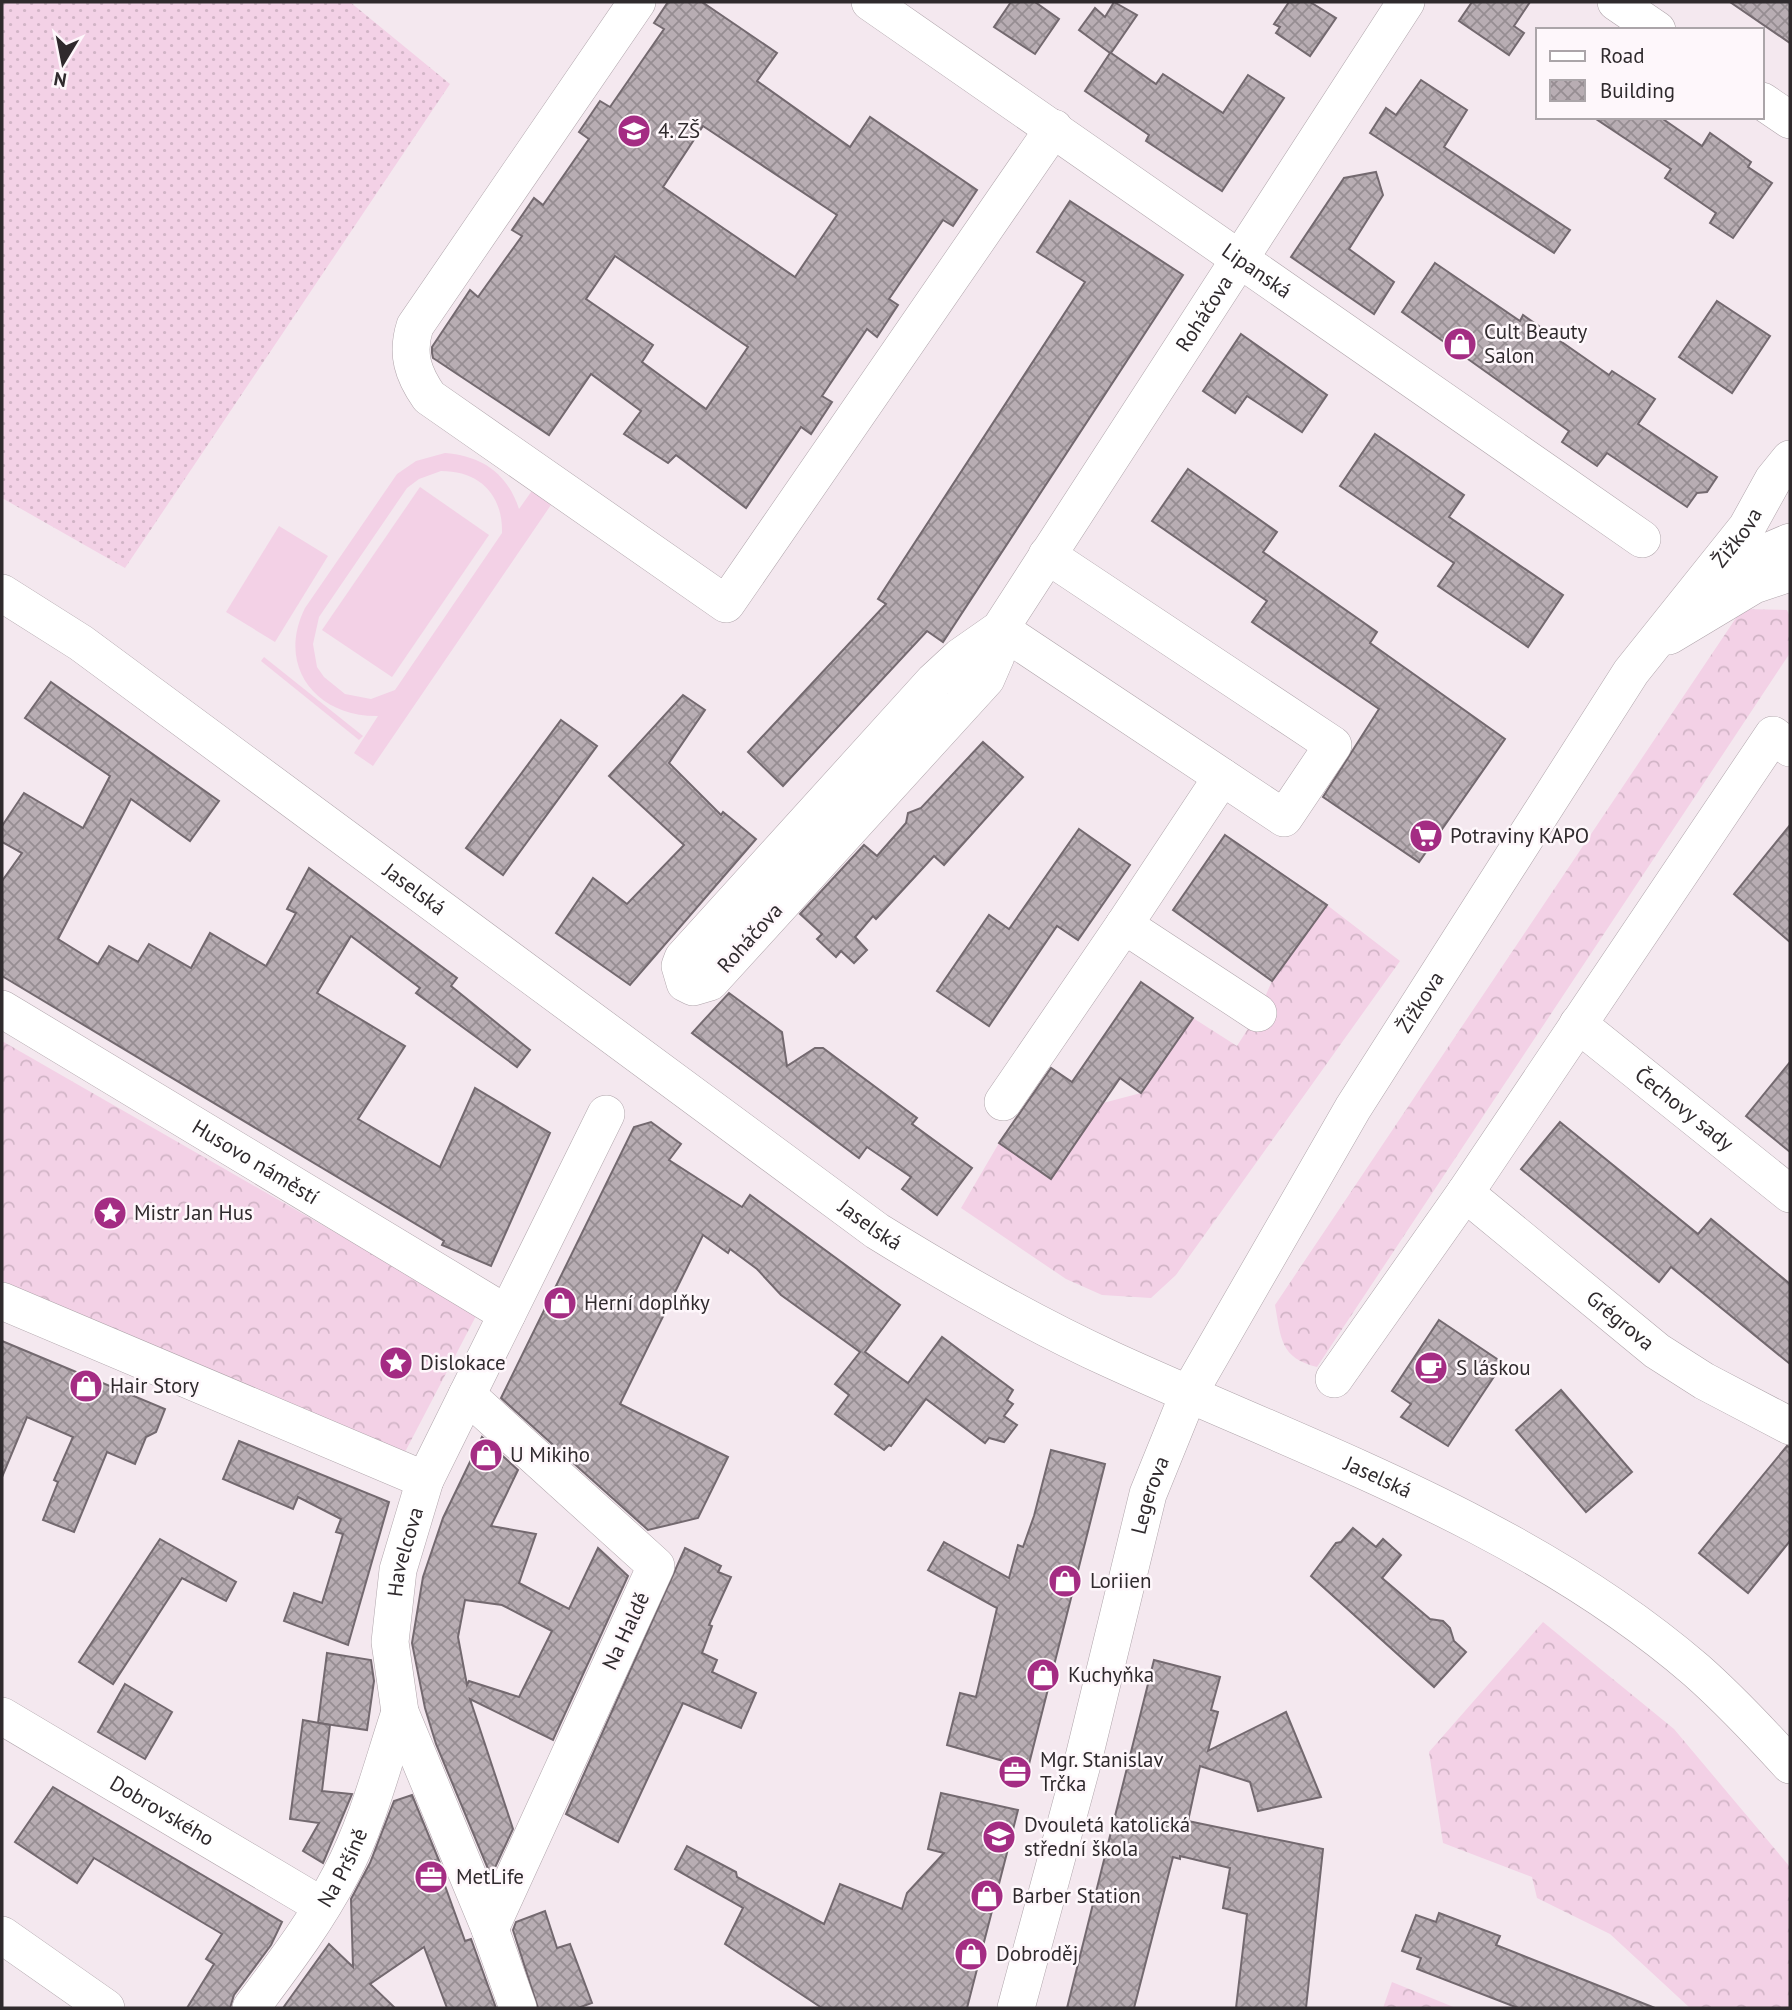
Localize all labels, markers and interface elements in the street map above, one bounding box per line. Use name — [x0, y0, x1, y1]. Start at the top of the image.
north arrow — [28, 28, 98, 98]
legend — [1536, 28, 1764, 119]
text: Road — [1600, 42, 1644, 69]
text: N — [52, 67, 68, 93]
text: Building — [1600, 77, 1675, 104]
school or university icon: 4. ZŠ — [615, 112, 653, 150]
place label: 4. ZŠ — [658, 117, 700, 144]
street label: Lipanská — [1217, 237, 1297, 304]
street label: Roháčova — [1169, 270, 1238, 356]
place label: Cult Beauty Salon — [1484, 318, 1588, 369]
shop icon: Cult Beauty Salon — [1441, 325, 1479, 363]
street label: Žižkova — [1706, 503, 1768, 573]
supermarket icon: Potraviny KAPO — [1407, 817, 1445, 855]
place label: Potraviny KAPO — [1450, 822, 1589, 849]
street label: Jaselská — [377, 856, 451, 921]
street label: Roháčova — [711, 897, 788, 978]
street label: Žižkova — [1390, 966, 1450, 1038]
street label: Čechovy sady — [1630, 1061, 1739, 1157]
street label: Husovo náměstí — [187, 1113, 324, 1210]
street label: Jaselská — [832, 1192, 907, 1256]
place icon: Mistr Jan Hus — [91, 1194, 129, 1232]
place label: Mistr Jan Hus — [134, 1199, 253, 1226]
shop icon: Herní doplňky — [541, 1284, 579, 1322]
street label: Grégrova — [1581, 1284, 1660, 1356]
place label: Herní doplňky — [584, 1289, 710, 1316]
place icon: Dislokace — [377, 1344, 415, 1382]
place label: Dislokace — [420, 1349, 506, 1376]
cafe icon: S láskou — [1412, 1349, 1450, 1387]
place label: S láskou — [1456, 1354, 1531, 1381]
shop icon: Hair Story — [67, 1367, 105, 1405]
place label: Hair Story — [110, 1372, 199, 1399]
shop icon: U Mikiho — [467, 1436, 505, 1474]
place label: U Mikiho — [510, 1441, 590, 1468]
street label: Jaselská — [1339, 1449, 1416, 1504]
street label: Legerova — [1125, 1452, 1175, 1537]
street label: Havelcova — [381, 1504, 429, 1598]
shop icon: Loriien — [1046, 1562, 1084, 1600]
place label: Loriien — [1090, 1567, 1151, 1594]
street label: Na Haldě — [596, 1588, 655, 1674]
shop icon: Kuchyňka — [1024, 1656, 1062, 1694]
place label: Kuchyňka — [1068, 1661, 1154, 1688]
place label: Mgr. Stanislav Trčka — [1040, 1746, 1164, 1797]
office icon: Mgr. Stanislav Trčka — [996, 1753, 1034, 1791]
street label: Dobrovského — [105, 1769, 219, 1852]
place label: Dvouletá katolická střední škola — [1024, 1811, 1190, 1862]
school or university icon: Dvouletá katolická střední škola — [980, 1818, 1018, 1856]
street label: Na Pršíně — [311, 1824, 373, 1912]
office icon: MetLife — [412, 1858, 450, 1896]
place label: MetLife — [456, 1863, 524, 1890]
shop icon: Barber Station — [968, 1877, 1006, 1915]
place label: Barber Station — [1012, 1882, 1141, 1909]
shop icon: Dobroděj — [952, 1935, 990, 1973]
place label: Dobroděj — [996, 1940, 1078, 1967]

